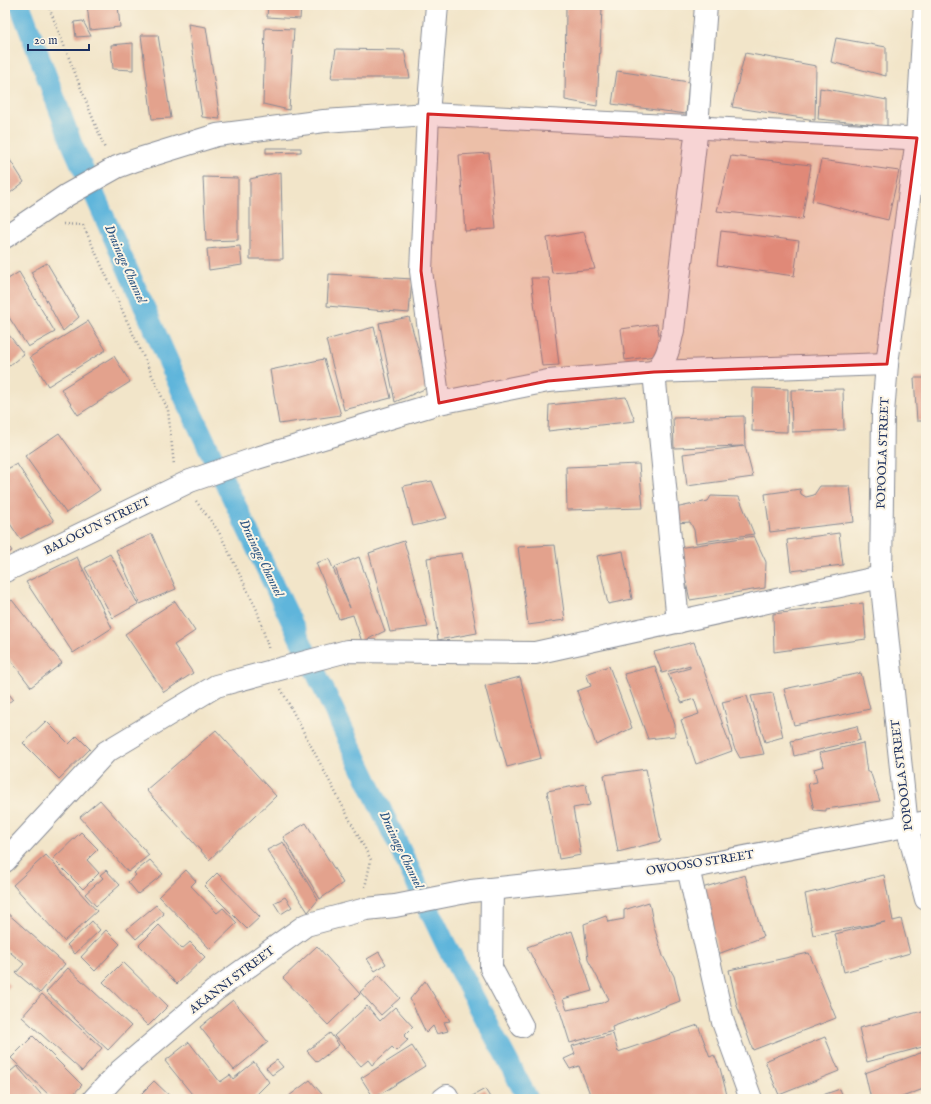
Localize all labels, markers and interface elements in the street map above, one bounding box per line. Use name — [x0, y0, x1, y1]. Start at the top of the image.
scale bar — [28, 26, 89, 52]
text: 20 m — [34, 33, 57, 48]
water label: Drainage Channel — [99, 222, 150, 307]
street label: POPOOLA STREET — [874, 397, 892, 509]
street label: BALOGUN STREET — [41, 494, 153, 558]
water label: Drainage Channel — [234, 516, 288, 601]
street label: POPOOLA STREET — [888, 718, 916, 832]
water label: Drainage Channel — [374, 808, 428, 893]
street label: OWOOSO STREET — [645, 847, 755, 879]
street label: AKANNI STREET — [186, 943, 278, 1018]

